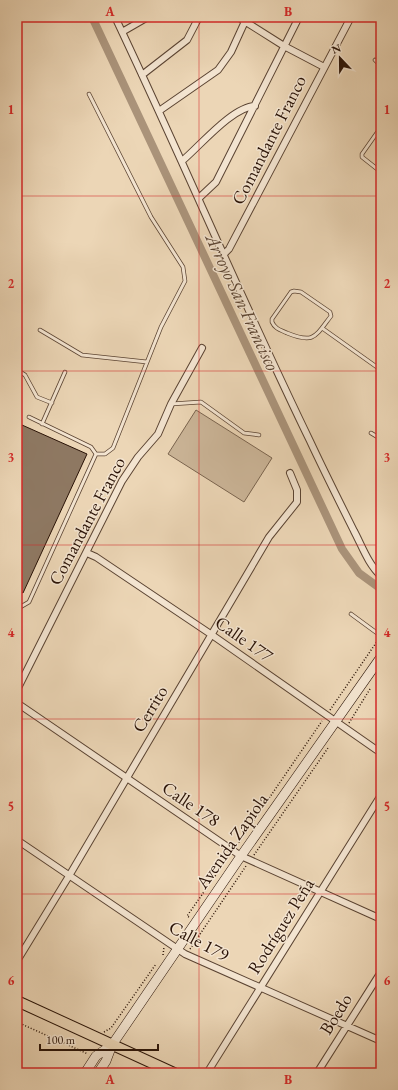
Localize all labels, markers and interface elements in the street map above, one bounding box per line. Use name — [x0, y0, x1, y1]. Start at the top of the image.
text: A — [104, 3, 115, 20]
text: B — [284, 3, 292, 20]
north arrow — [320, 38, 360, 78]
text: N — [330, 41, 343, 57]
street label: Comandante Franco — [226, 71, 311, 208]
text: 1 — [8, 101, 15, 118]
text: 1 — [384, 101, 391, 118]
water label: Arroyo San Francisco — [199, 228, 285, 375]
text: 2 — [8, 275, 15, 292]
text: 2 — [384, 275, 391, 292]
text: 3 — [8, 449, 15, 466]
text: 3 — [384, 449, 391, 466]
street label: Comandante Franco — [43, 453, 130, 589]
street label: Calle 177 — [211, 610, 278, 667]
text: 4 — [8, 624, 15, 641]
text: 4 — [384, 624, 391, 641]
street label: Cerrito — [127, 681, 173, 736]
street label: Calle 178 — [158, 776, 225, 831]
street label: Avenida Zapiola — [190, 788, 273, 894]
text: 5 — [8, 798, 14, 815]
text: 5 — [384, 798, 390, 815]
street label: Rodríguez Peña — [242, 873, 320, 978]
street label: Calle 179 — [165, 915, 234, 966]
text: 6 — [8, 972, 15, 989]
text: 6 — [384, 972, 391, 989]
street label: Boedo — [314, 989, 357, 1039]
scale bar — [40, 1026, 158, 1052]
text: 100 m — [46, 1032, 76, 1048]
text: A — [104, 1071, 115, 1088]
text: B — [284, 1071, 292, 1088]

